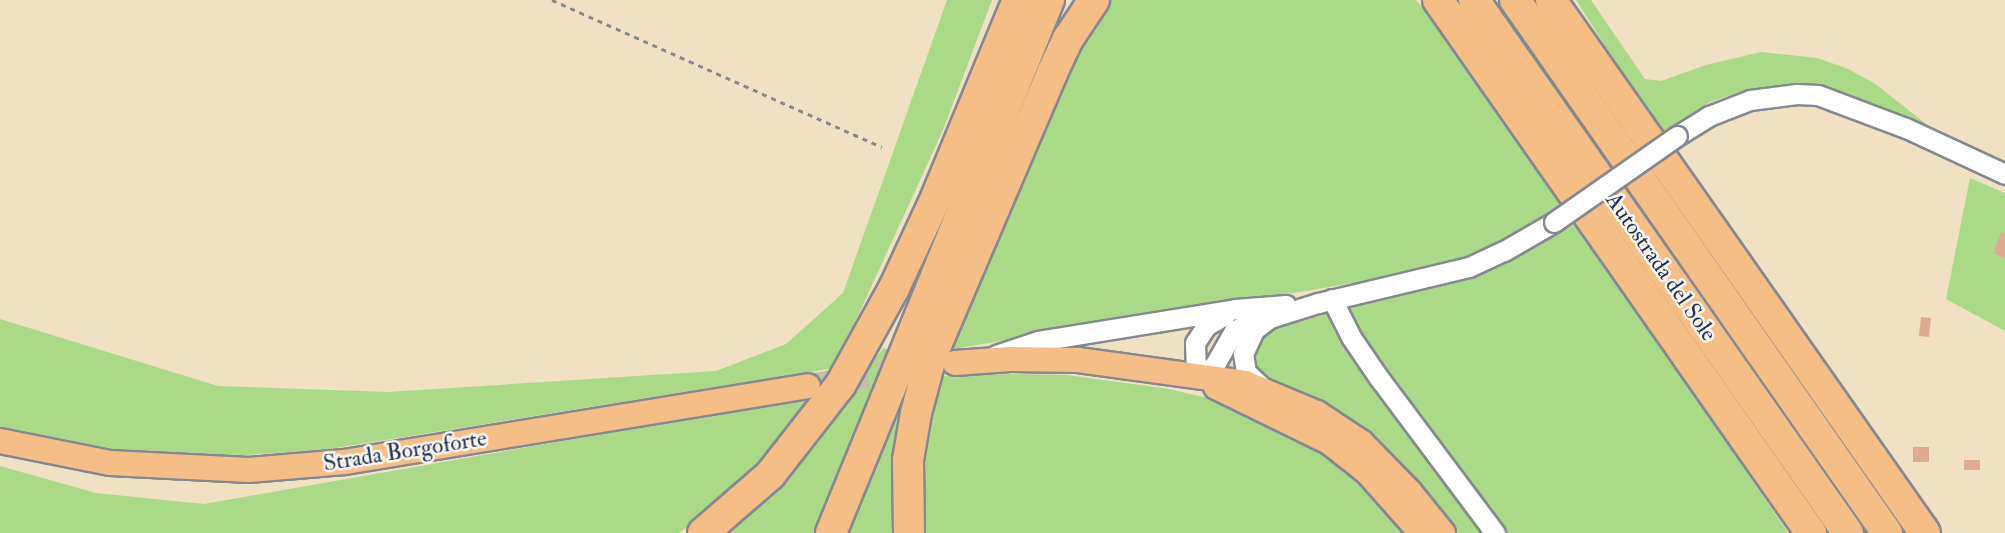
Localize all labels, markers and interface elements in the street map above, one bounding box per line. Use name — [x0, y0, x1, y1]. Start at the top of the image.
street label: Autostrada del Sole — [1600, 188, 1722, 346]
street label: Strada Borgoforte — [321, 424, 489, 478]

